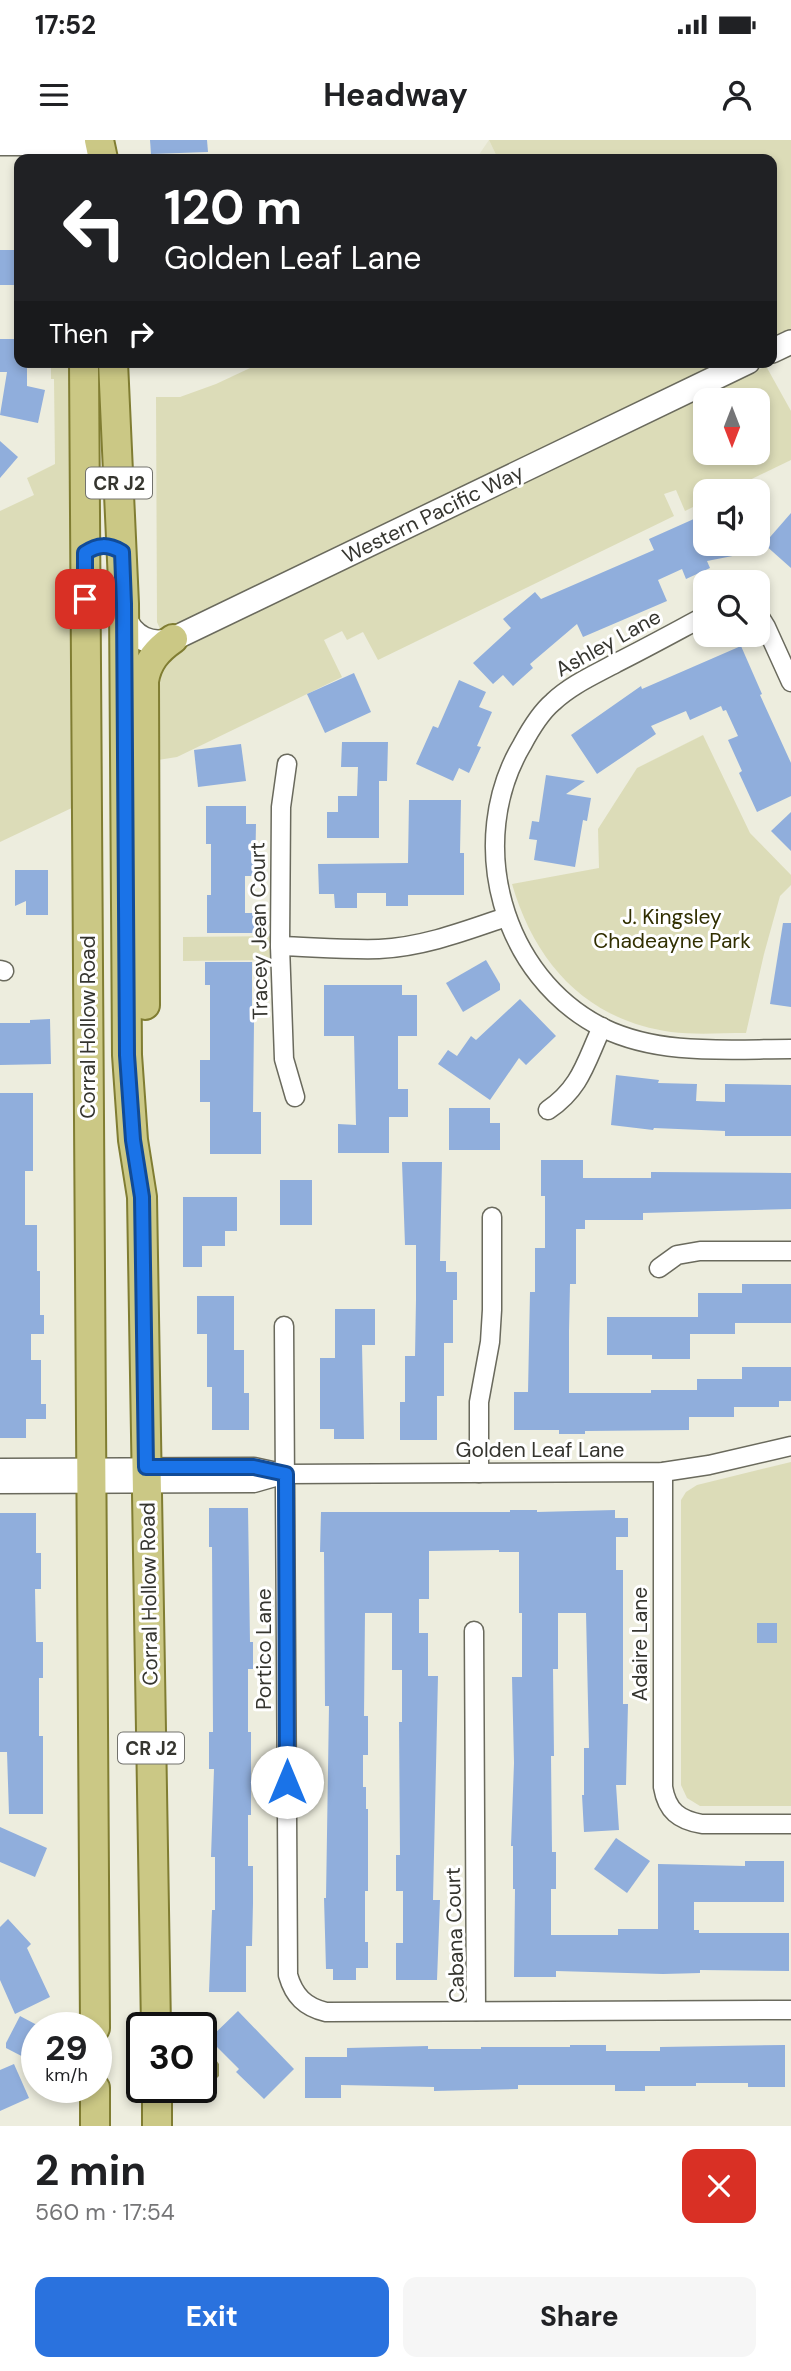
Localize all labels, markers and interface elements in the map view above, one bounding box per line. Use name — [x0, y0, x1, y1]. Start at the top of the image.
text: 17:52 — [35, 8, 96, 42]
text: Headway — [323, 74, 468, 116]
icon: menu — [35, 76, 73, 114]
icon: person — [718, 76, 756, 114]
text: 120 m — [164, 175, 302, 239]
icon: left — [49, 182, 140, 273]
text: Golden Leaf Lane — [164, 237, 421, 279]
icon: right — [122, 315, 160, 353]
text: Then — [49, 317, 108, 351]
north arrow — [693, 388, 770, 466]
map controls — [693, 388, 770, 647]
street label: Western Pacific Way — [338, 458, 529, 570]
road number: CR J2 — [86, 468, 152, 498]
button: sound — [693, 479, 770, 556]
pin — [55, 569, 115, 629]
button: search — [693, 570, 770, 647]
icon: arrive — [66, 580, 104, 618]
street label: Ashley Lane — [550, 602, 666, 683]
street label: Tracey Jean Court — [243, 842, 275, 1020]
park label: J. Kingsley Chadeayne Park — [593, 903, 751, 955]
street label: Corral Hollow Road — [74, 935, 102, 1119]
street label: Golden Leaf Lane — [456, 1436, 625, 1464]
street label: Corral Hollow Road — [133, 1502, 165, 1686]
street label: Adaire Lane — [626, 1587, 654, 1701]
street label: Portico Lane — [250, 1588, 278, 1710]
road number: CR J2 — [118, 1732, 184, 1764]
position arrow — [250, 1745, 324, 1819]
street label: Cabana Court — [439, 1867, 471, 2003]
speed limit sign: 30 — [126, 2012, 217, 2103]
text: 29 — [45, 2025, 88, 2071]
text: km/h — [45, 2063, 88, 2087]
text: 2 min — [35, 2143, 146, 2198]
button: close — [682, 2149, 756, 2223]
text: 560 m · 17:54 — [35, 2197, 175, 2227]
button: Exit — [35, 2277, 389, 2357]
button: Share — [403, 2277, 756, 2357]

